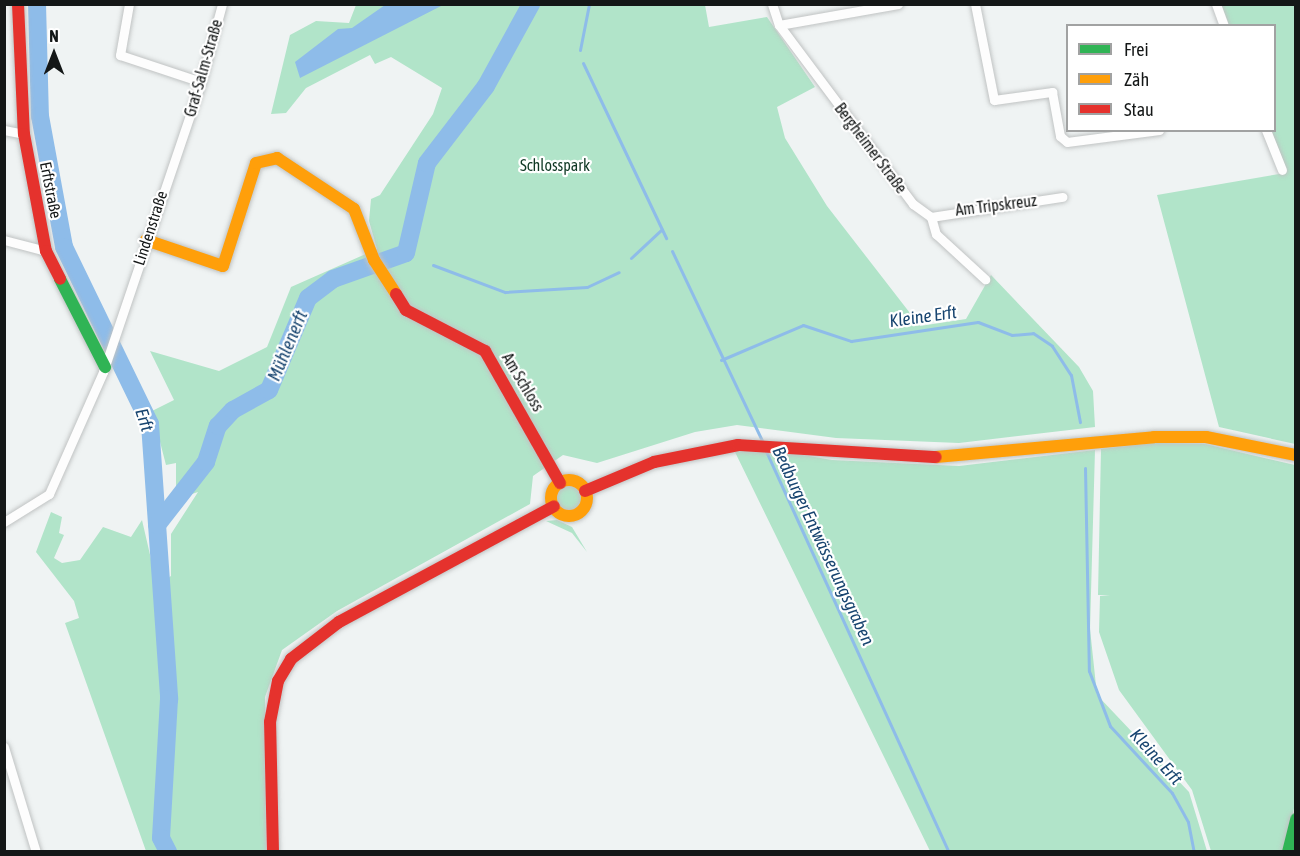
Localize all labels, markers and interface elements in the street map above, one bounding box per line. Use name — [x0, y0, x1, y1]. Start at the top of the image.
street label: Graf-Salm-Straße — [180, 17, 226, 119]
north arrow — [24, 24, 84, 84]
legend — [1066, 24, 1276, 132]
text: N — [49, 27, 59, 45]
text: Frei — [1124, 39, 1149, 60]
text: Zäh — [1124, 69, 1149, 90]
street label: Bergheimer Straße — [831, 99, 911, 197]
text: Stau — [1124, 99, 1154, 120]
park label: Schlosspark — [520, 155, 590, 175]
street label: Erftstraße — [36, 160, 66, 220]
street label: Lindenstraße — [129, 188, 171, 268]
street label: Am Tripskreuz — [954, 190, 1038, 220]
water label: Kleine Erft — [888, 302, 958, 332]
water label: Mühlenerft — [264, 308, 312, 384]
street label: Am Schloss — [498, 349, 548, 415]
water label: Erft — [130, 406, 158, 434]
water label: Bedburger Entwässerungsgraben — [767, 443, 879, 649]
water label: Kleine Erft — [1125, 725, 1187, 789]

